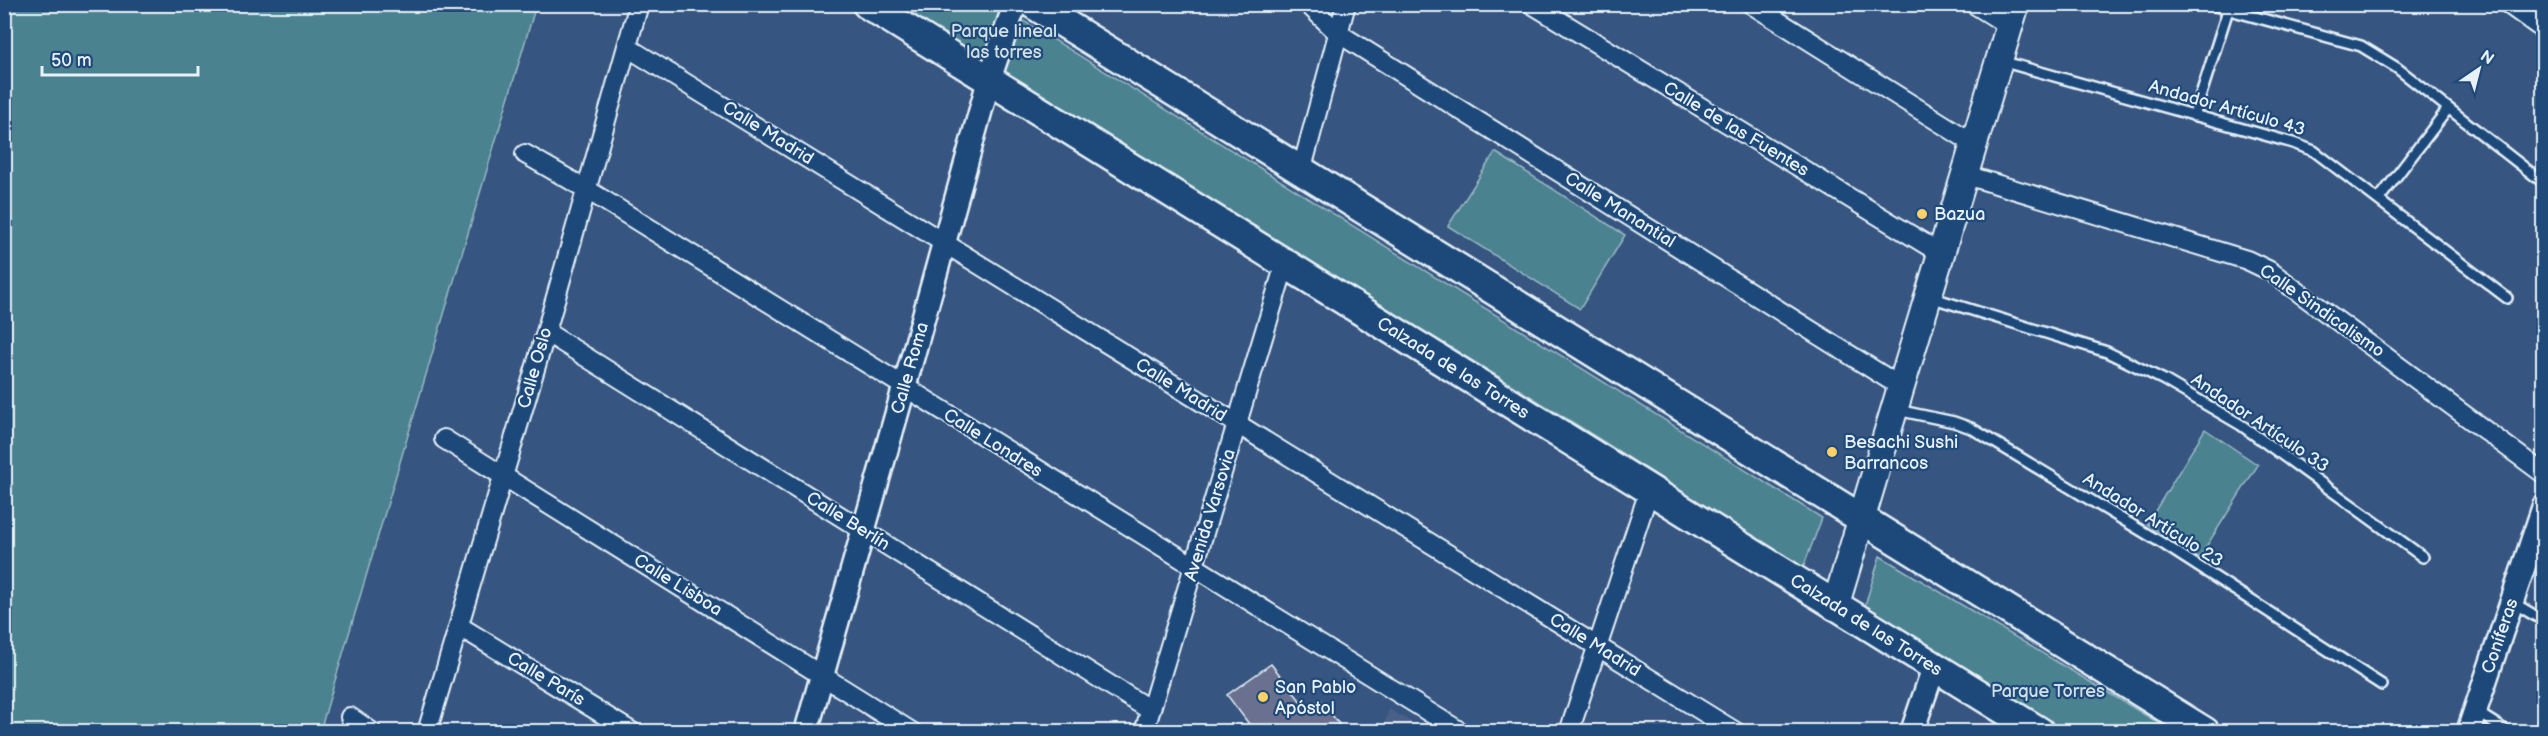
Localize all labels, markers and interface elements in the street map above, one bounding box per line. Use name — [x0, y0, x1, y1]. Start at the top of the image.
park label: Parque lineal las torres — [951, 21, 1057, 63]
scale bar — [42, 39, 198, 77]
north arrow — [2449, 39, 2509, 99]
text: N — [2476, 47, 2497, 69]
text: 50 m — [51, 50, 92, 71]
street label: Andador Artículo 43 — [2146, 76, 2308, 140]
street label: Calle de las Fuentes — [1659, 77, 1813, 181]
street label: Calle Madrid — [719, 97, 817, 169]
street label: Calle Manantial — [1561, 168, 1679, 252]
place label: Bazua — [1934, 204, 1985, 225]
marker: Bazua — [1915, 207, 1929, 221]
street label: Calle Sindicalismo — [2255, 260, 2389, 362]
street label: Calzada de las Torres — [1373, 313, 1533, 423]
street label: Calle Roma — [887, 320, 933, 416]
street label: Calle Oslo — [513, 325, 557, 411]
street label: Calle Madrid — [1132, 354, 1230, 426]
street label: Andador Artículo 33 — [2187, 369, 2333, 477]
street label: Calle Londres — [940, 404, 1046, 482]
place label: Besachi Sushi Barrancos — [1844, 432, 1958, 474]
marker: Besachi Sushi Barrancos — [1825, 445, 1839, 459]
street label: Avenida Varsovia — [1180, 446, 1240, 584]
street label: Andador Artículo 23 — [2079, 468, 2227, 572]
street label: Calle Berlín — [802, 487, 894, 555]
street label: Calle Lisboa — [630, 549, 726, 621]
street label: Calzada de las Torres — [1786, 570, 1946, 680]
street label: Coníferas — [2477, 596, 2523, 676]
street label: Calle Madrid — [1546, 609, 1644, 681]
street label: Calle París — [503, 648, 589, 710]
place label: San Pablo Apóstol — [1275, 677, 1356, 719]
park label: Parque Torres — [1991, 681, 2105, 702]
marker: San Pablo Apóstol — [1256, 690, 1270, 704]

